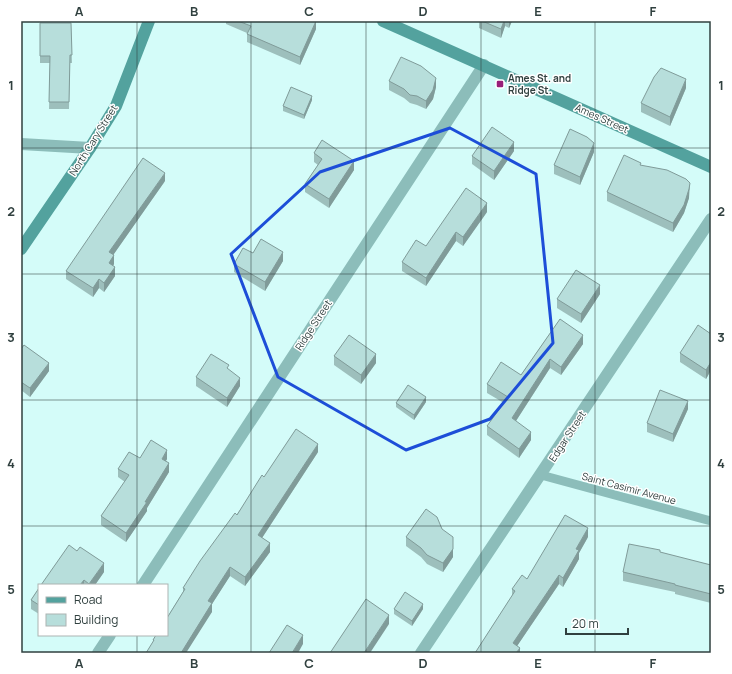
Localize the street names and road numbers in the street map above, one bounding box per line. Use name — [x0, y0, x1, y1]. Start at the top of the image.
street label: Ames Street — [573, 100, 631, 136]
street label: North Cary Street — [66, 102, 120, 178]
street label: Ridge Street — [291, 297, 335, 353]
street label: Edgar Street — [545, 408, 589, 464]
street label: Saint Casimir Avenue — [580, 469, 678, 507]

